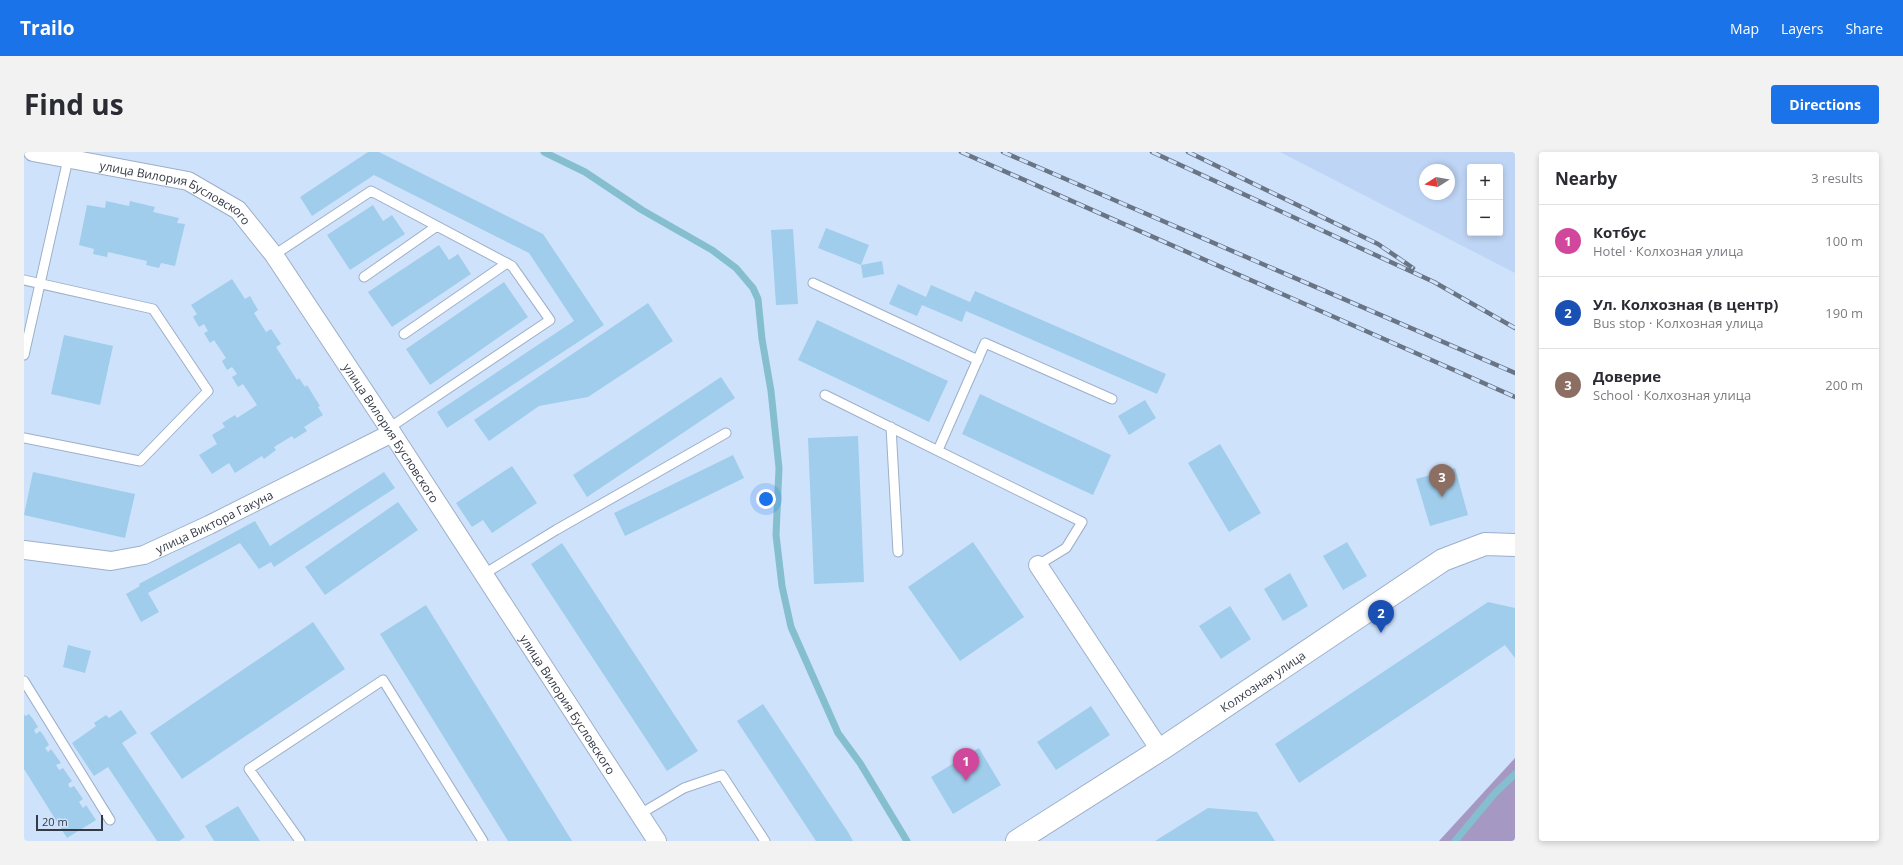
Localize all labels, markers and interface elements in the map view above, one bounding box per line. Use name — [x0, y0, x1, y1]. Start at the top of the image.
text: Trailo — [20, 15, 74, 41]
text: Map — [1730, 19, 1759, 38]
text: Layers — [1781, 19, 1823, 38]
text: Share — [1845, 19, 1883, 38]
text: Find us — [24, 85, 124, 123]
button: Directions — [1771, 85, 1879, 124]
street label: улица Вилория Бусловского — [98, 156, 255, 228]
north arrow — [1419, 164, 1455, 200]
map controls — [1467, 164, 1503, 236]
button: + — [1467, 164, 1503, 200]
text: Nearby — [1555, 167, 1617, 190]
text: 3 results — [1811, 169, 1863, 187]
button: − — [1467, 200, 1503, 236]
text: Котбус — [1593, 222, 1646, 242]
text: 1 — [1564, 232, 1572, 250]
text: 100 m — [1825, 232, 1863, 250]
text: Hotel · Колхозная улица — [1593, 242, 1744, 260]
text: Ул. Колхозная (в центр) — [1593, 294, 1778, 314]
text: 2 — [1564, 304, 1572, 322]
text: 190 m — [1825, 304, 1863, 322]
text: Bus stop · Колхозная улица — [1593, 314, 1763, 332]
street label: улица Вилория Бусловского — [339, 359, 443, 506]
text: Доверие — [1593, 366, 1661, 386]
text: 3 — [1564, 376, 1572, 394]
text: 200 m — [1825, 376, 1863, 394]
text: School · Колхозная улица — [1593, 386, 1751, 404]
pin: 3 — [1429, 464, 1455, 497]
street label: улица Виктора Гакуна — [153, 486, 276, 557]
your location — [756, 489, 776, 509]
pin: 2 — [1368, 600, 1394, 633]
street label: улица Вилория Бусловского — [516, 631, 620, 777]
street label: Колхозная улица — [1216, 646, 1309, 716]
pin: 1 — [953, 748, 979, 781]
scale bar — [36, 813, 103, 832]
text: 20 m — [42, 814, 68, 829]

